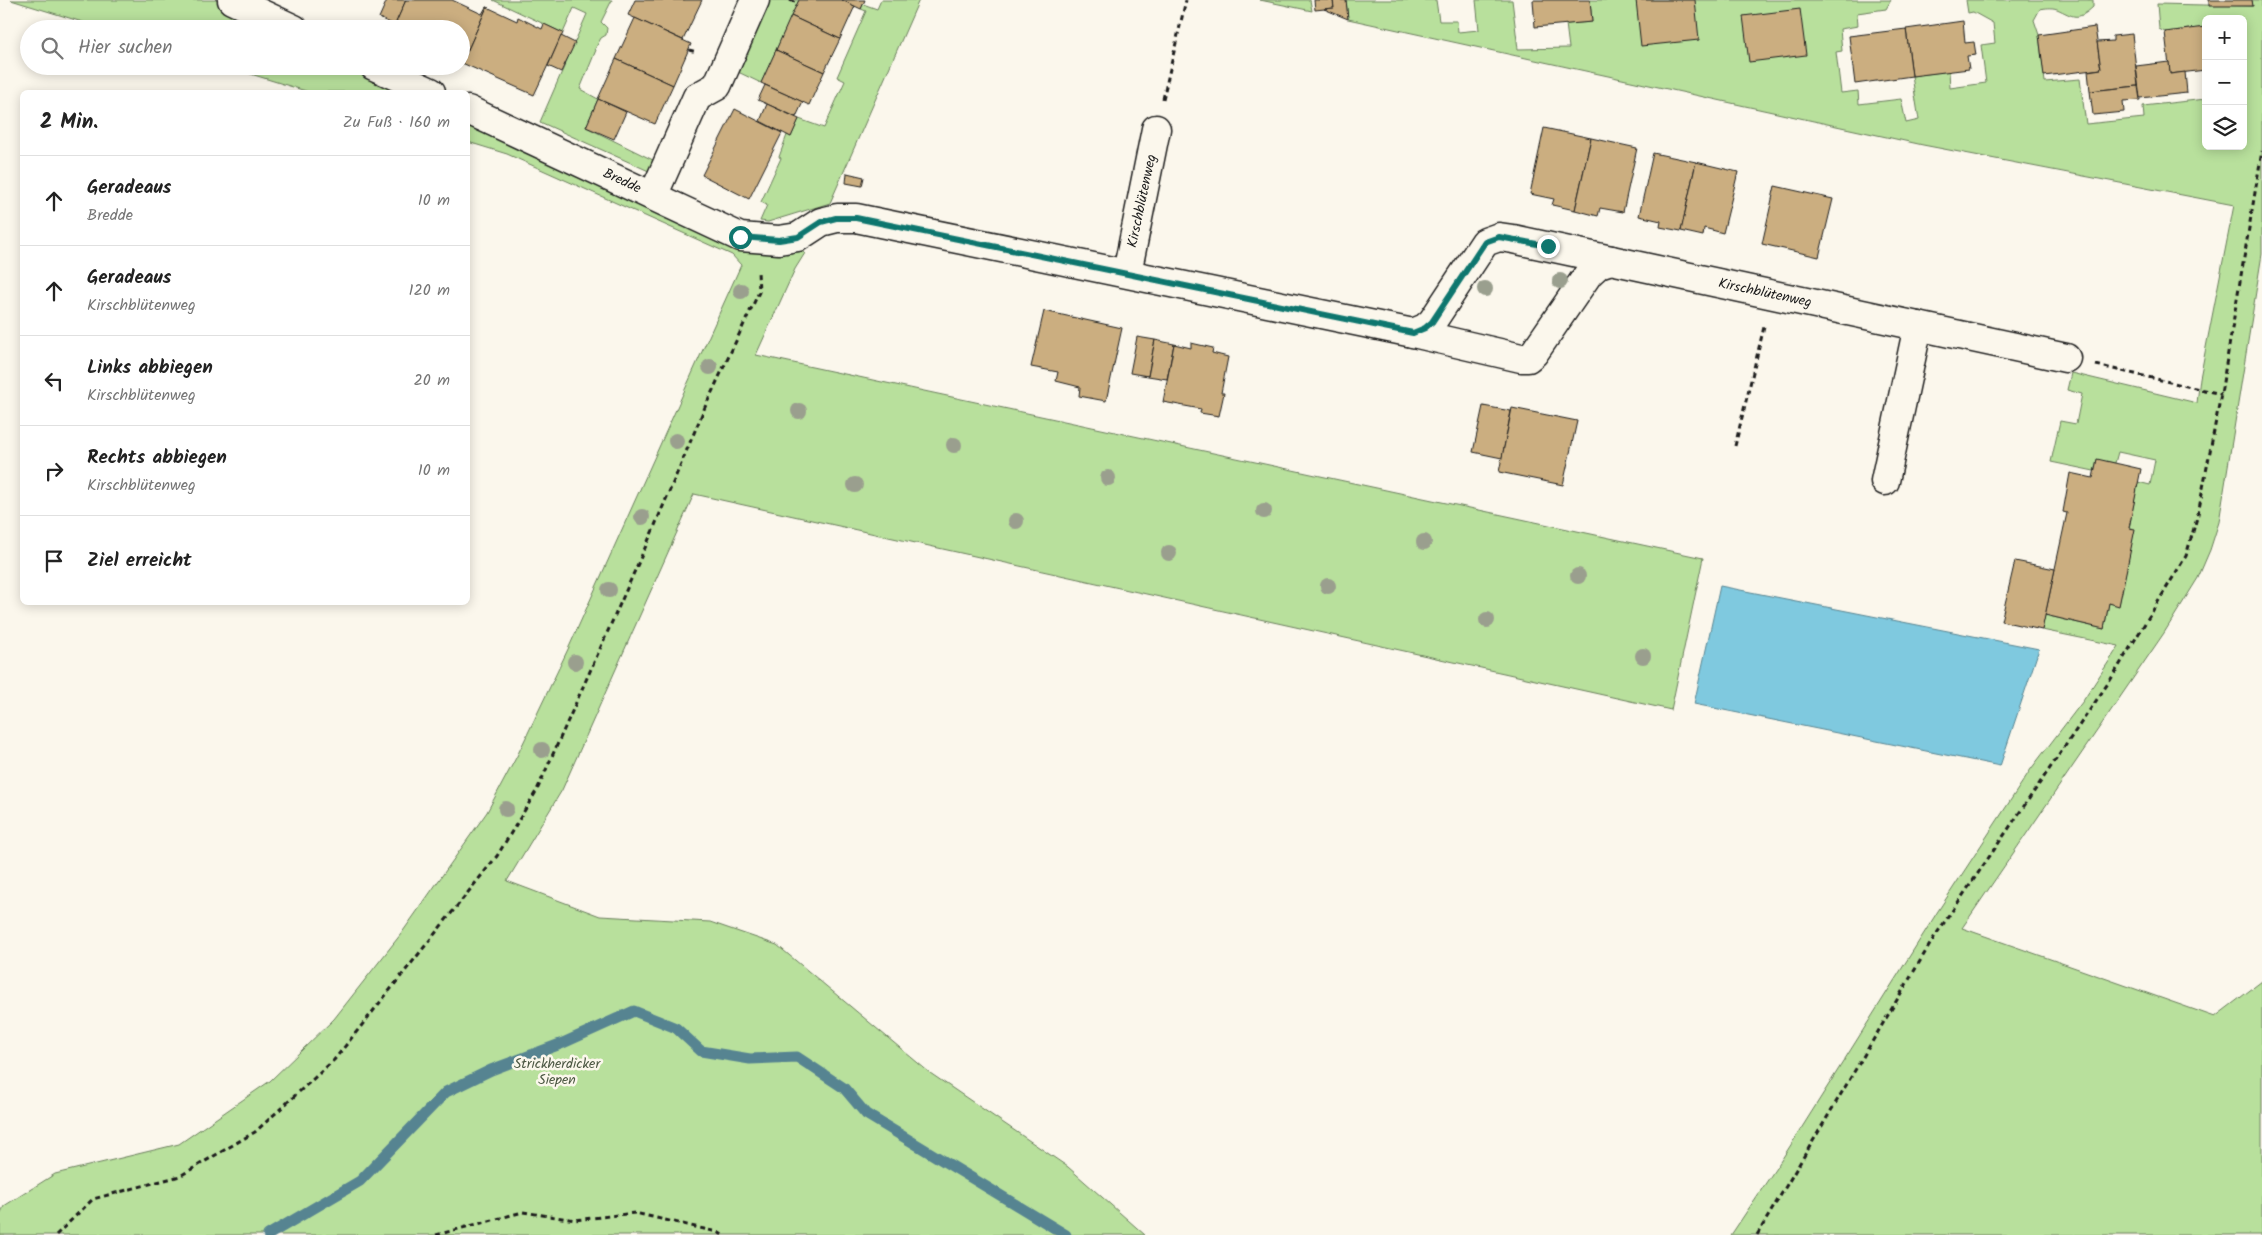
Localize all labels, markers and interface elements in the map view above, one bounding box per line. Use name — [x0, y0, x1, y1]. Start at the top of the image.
map controls — [2202, 15, 2247, 150]
button: + — [2202, 15, 2247, 60]
search box — [20, 20, 470, 75]
text: Hier suchen — [78, 33, 172, 63]
icon: search — [38, 34, 66, 62]
button: − — [2202, 60, 2247, 105]
button: layers — [2202, 105, 2247, 150]
text: 2 Min. — [40, 106, 98, 139]
text: Zu Fuß · 160 m — [343, 110, 450, 135]
street label: Kirschblütenweg — [1121, 152, 1163, 250]
street label: Bredde — [599, 163, 645, 200]
text: Geradeaus — [87, 173, 172, 203]
icon: ahead — [40, 187, 68, 215]
text: 10 m — [418, 188, 450, 213]
text: Bredde — [87, 203, 133, 228]
route start — [729, 226, 752, 249]
route end — [1537, 235, 1560, 258]
text: Geradeaus — [87, 263, 172, 293]
street label: Kirschblütenweg — [1716, 272, 1814, 314]
icon: ahead — [40, 277, 68, 305]
text: 120 m — [409, 278, 450, 303]
text: Kirschblütenweg — [87, 293, 196, 318]
text: Links abbiegen — [87, 353, 213, 383]
icon: left — [40, 367, 68, 395]
text: 20 m — [414, 368, 450, 393]
text: Kirschblütenweg — [87, 383, 196, 408]
text: Rechts abbiegen — [87, 443, 227, 473]
icon: right — [40, 457, 68, 485]
text: 10 m — [418, 458, 450, 483]
text: Kirschblütenweg — [87, 473, 196, 498]
text: Ziel erreicht — [87, 546, 192, 576]
icon: arrive — [40, 547, 68, 575]
park label: Strickherdicker Siepen — [514, 1053, 601, 1091]

